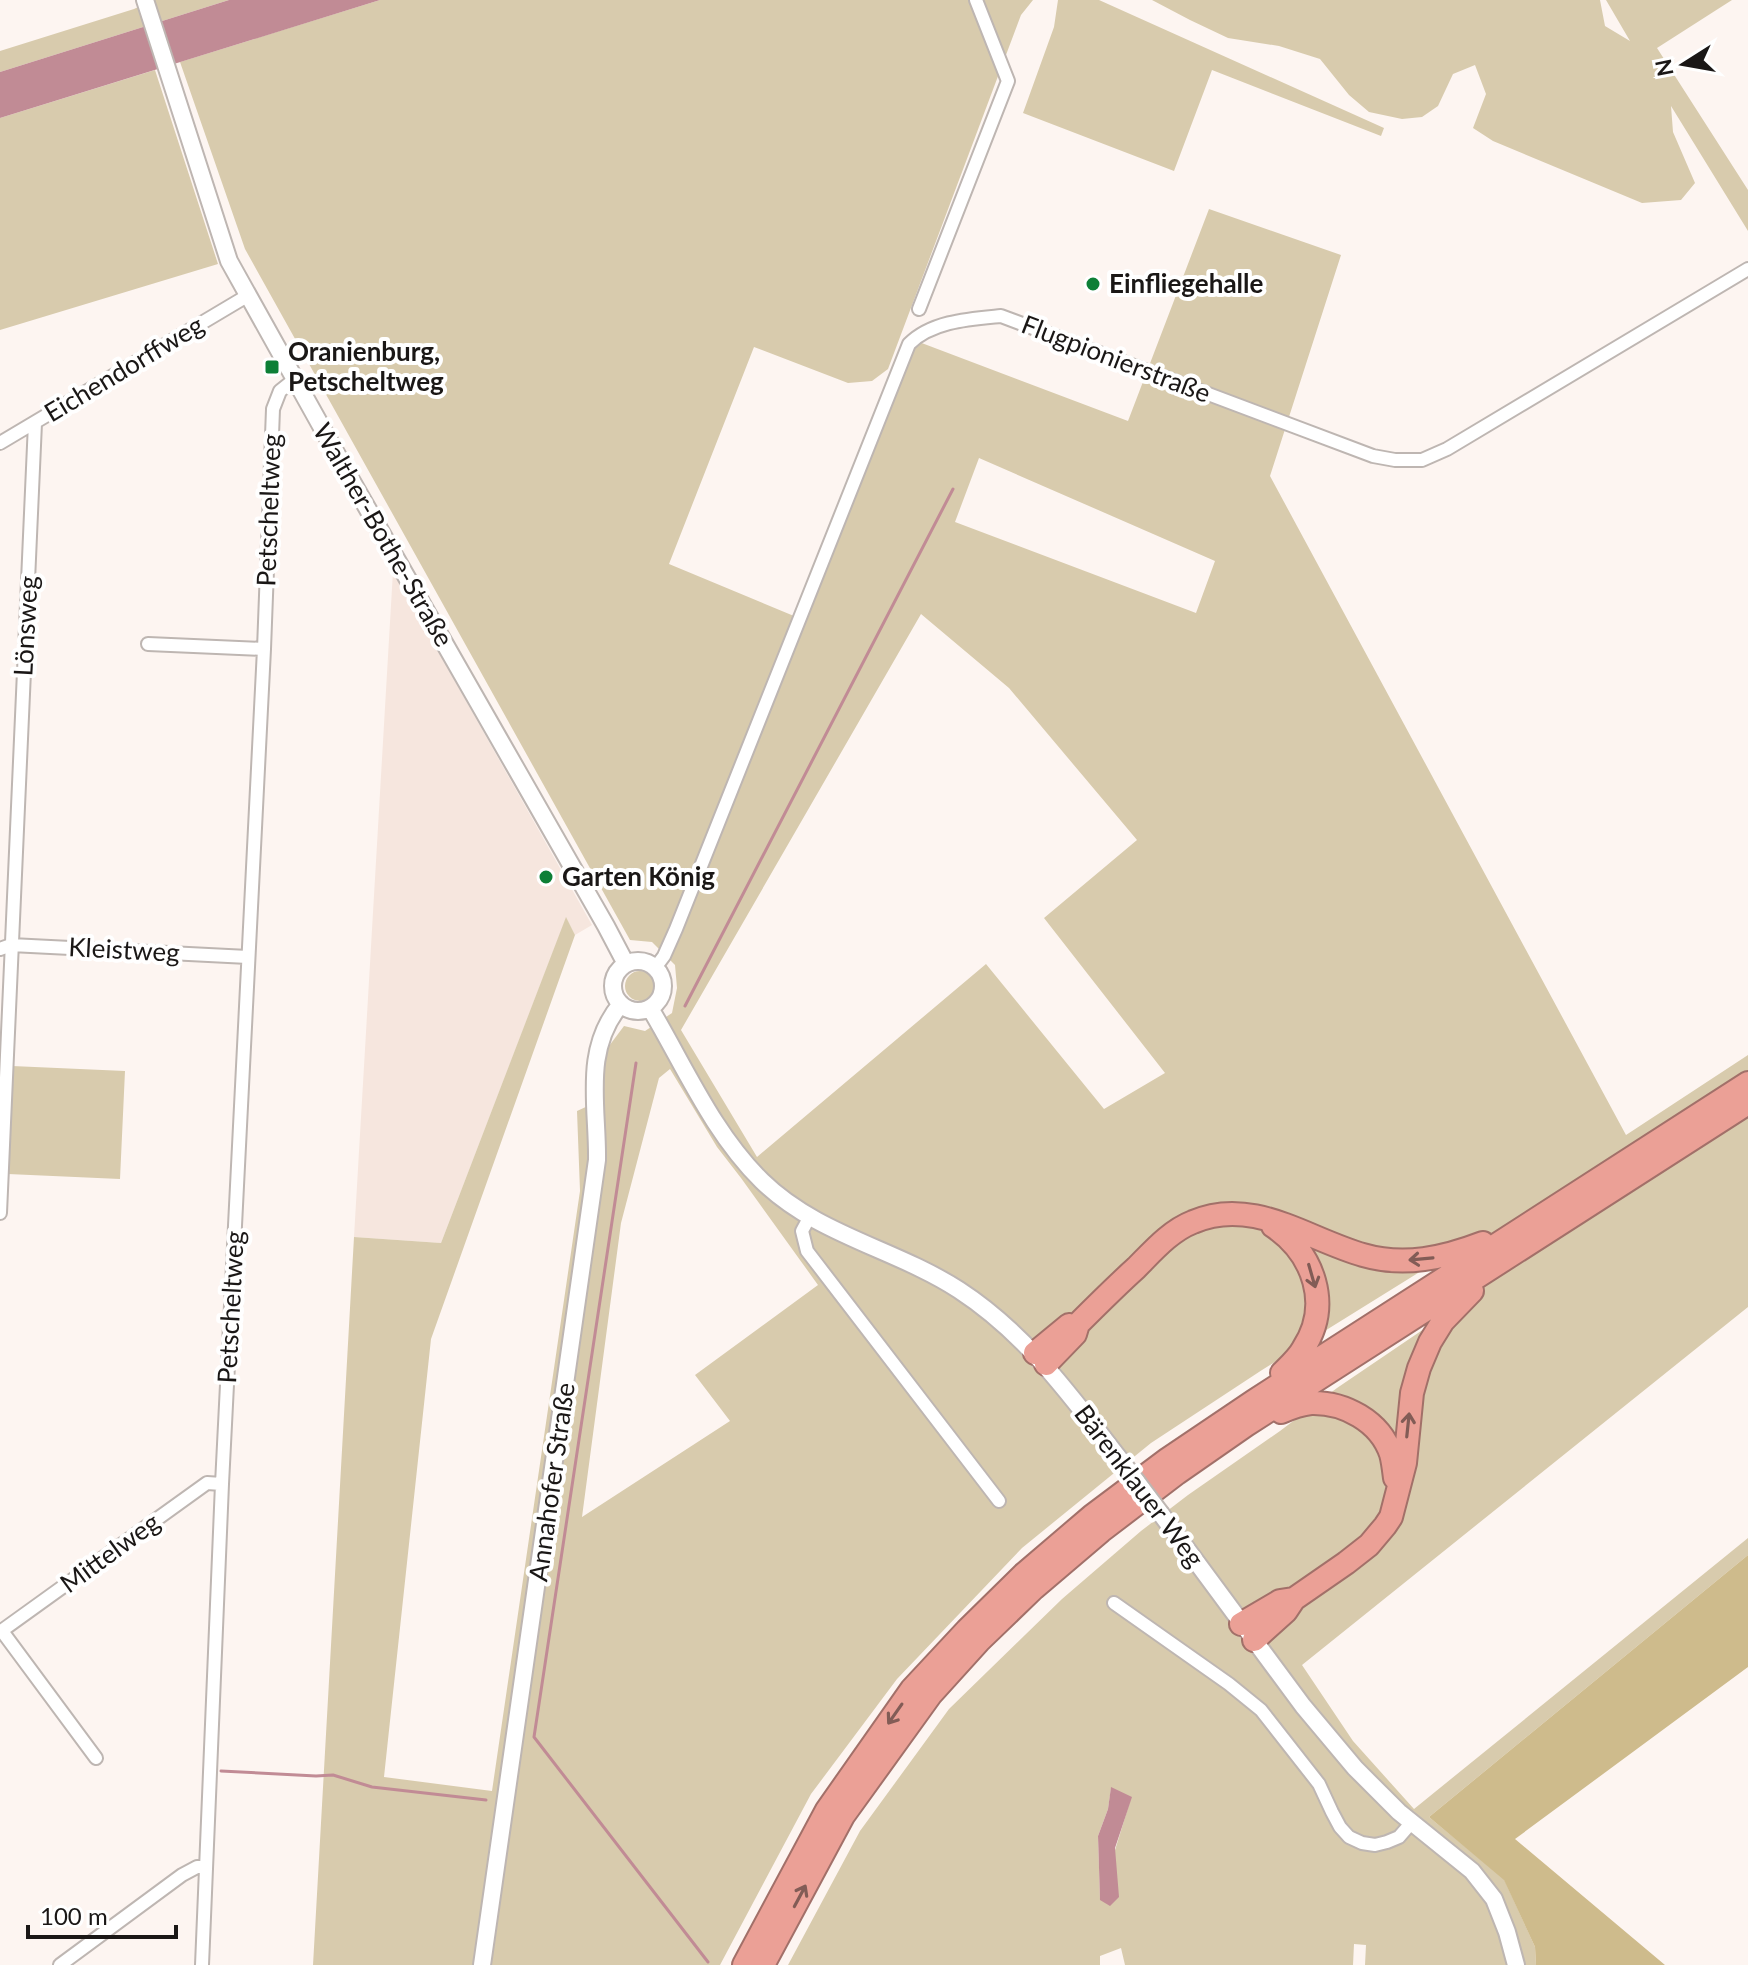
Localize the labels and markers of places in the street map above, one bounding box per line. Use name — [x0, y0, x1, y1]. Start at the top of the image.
place label: Einfliegehalle — [1109, 267, 1264, 299]
marker: Einfliegehalle — [1084, 275, 1102, 293]
place label: Oranienburg, Petscheltweg — [288, 335, 444, 397]
marker: Oranienburg, Petscheltweg — [263, 358, 281, 376]
place label: Garten König — [562, 860, 715, 892]
marker: Garten König — [537, 868, 555, 886]

